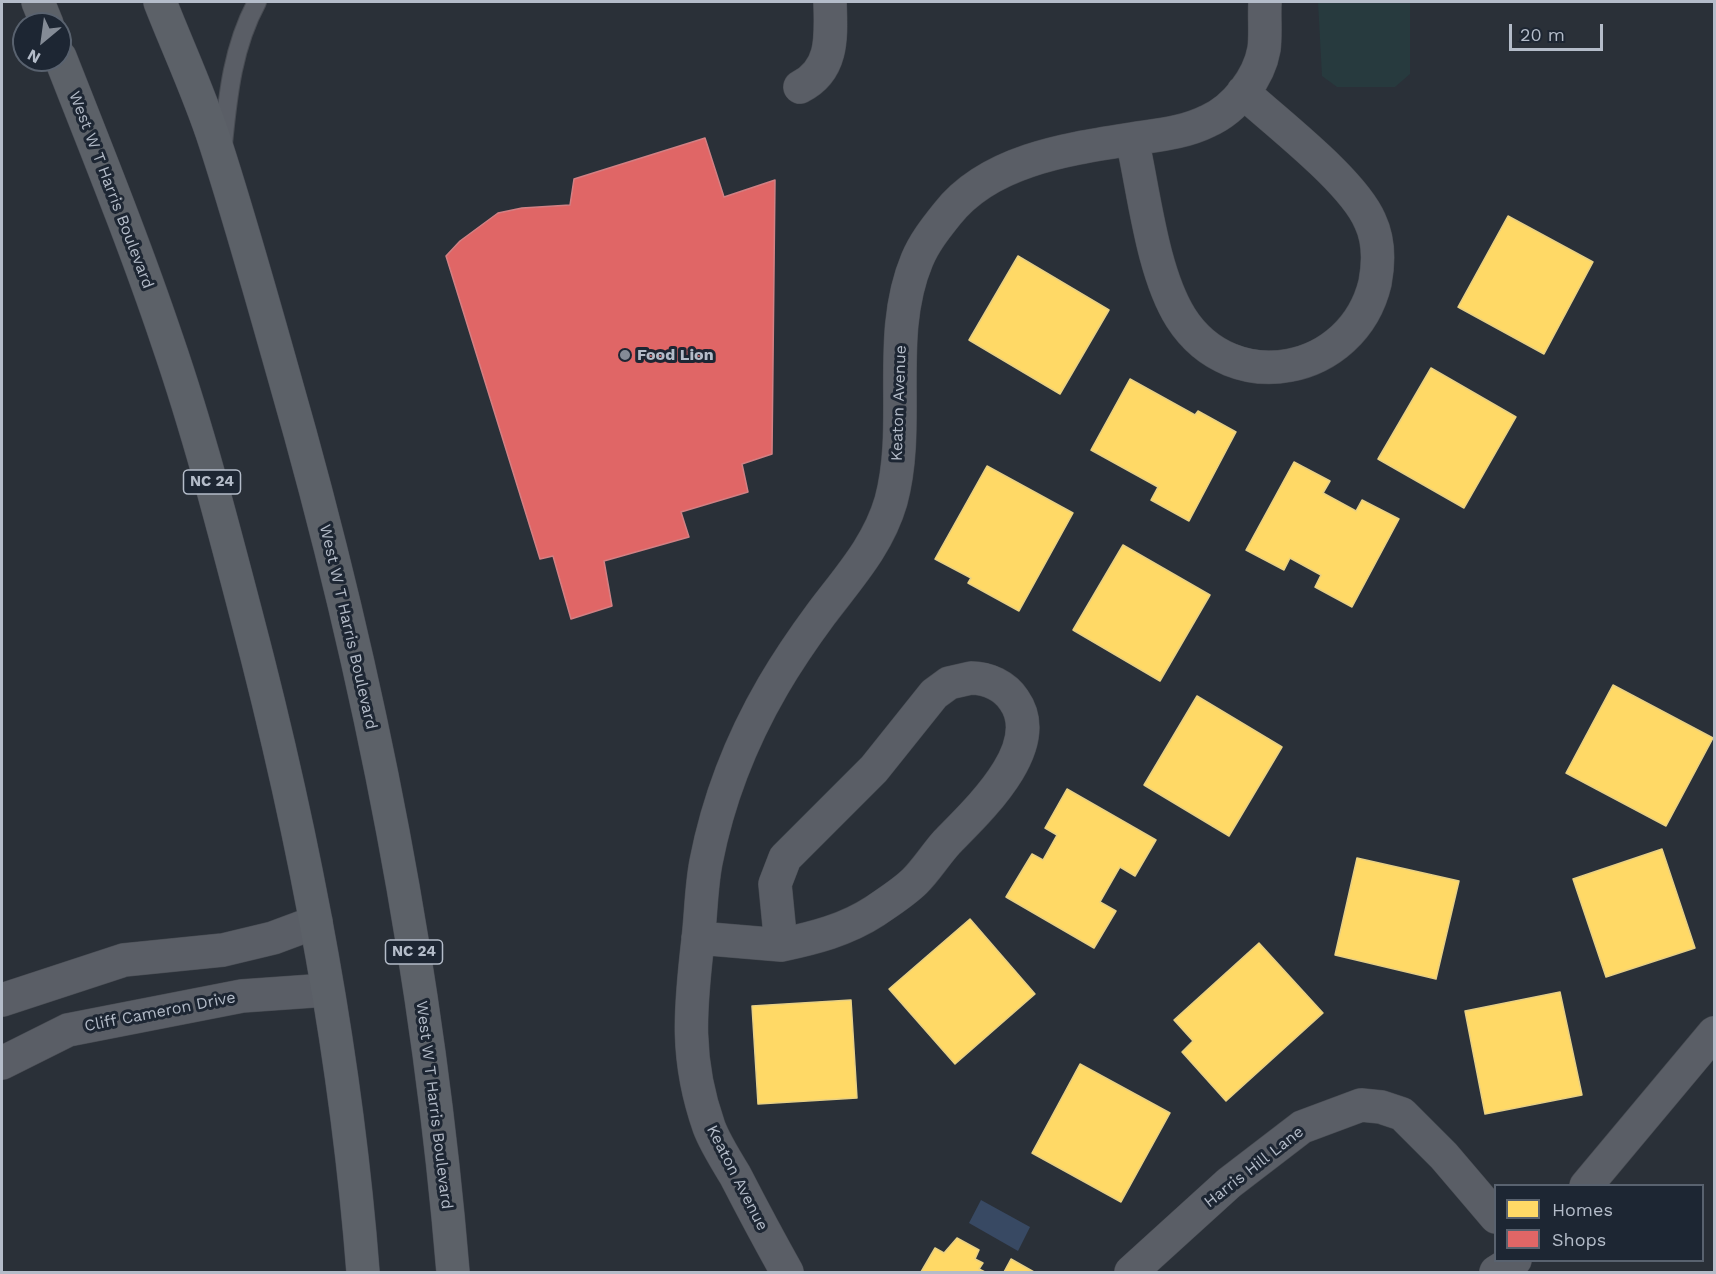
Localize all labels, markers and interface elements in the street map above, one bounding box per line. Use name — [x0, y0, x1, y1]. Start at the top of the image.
north arrow — [12, 12, 72, 72]
scale bar — [1512, 12, 1606, 50]
text: 20 m — [1520, 24, 1565, 45]
text: N — [24, 45, 44, 68]
street label: West W T Harris Boulevard — [64, 89, 158, 291]
place label: Food Lion — [637, 345, 714, 365]
street label: Keaton Avenue — [887, 345, 911, 461]
marker: Food Lion — [618, 348, 632, 362]
road number: NC 24 — [184, 470, 240, 494]
street label: West W T Harris Boulevard — [315, 523, 381, 731]
road number: NC 24 — [386, 940, 442, 964]
street label: Cliff Cameron Drive — [83, 988, 237, 1036]
street label: West W T Harris Boulevard — [412, 1000, 456, 1210]
street label: Keaton Avenue — [702, 1122, 772, 1234]
street label: Harris Hill Lane — [1200, 1122, 1308, 1212]
legend — [1494, 1184, 1704, 1262]
text: Homes — [1552, 1199, 1613, 1220]
text: Shops — [1552, 1229, 1606, 1250]

